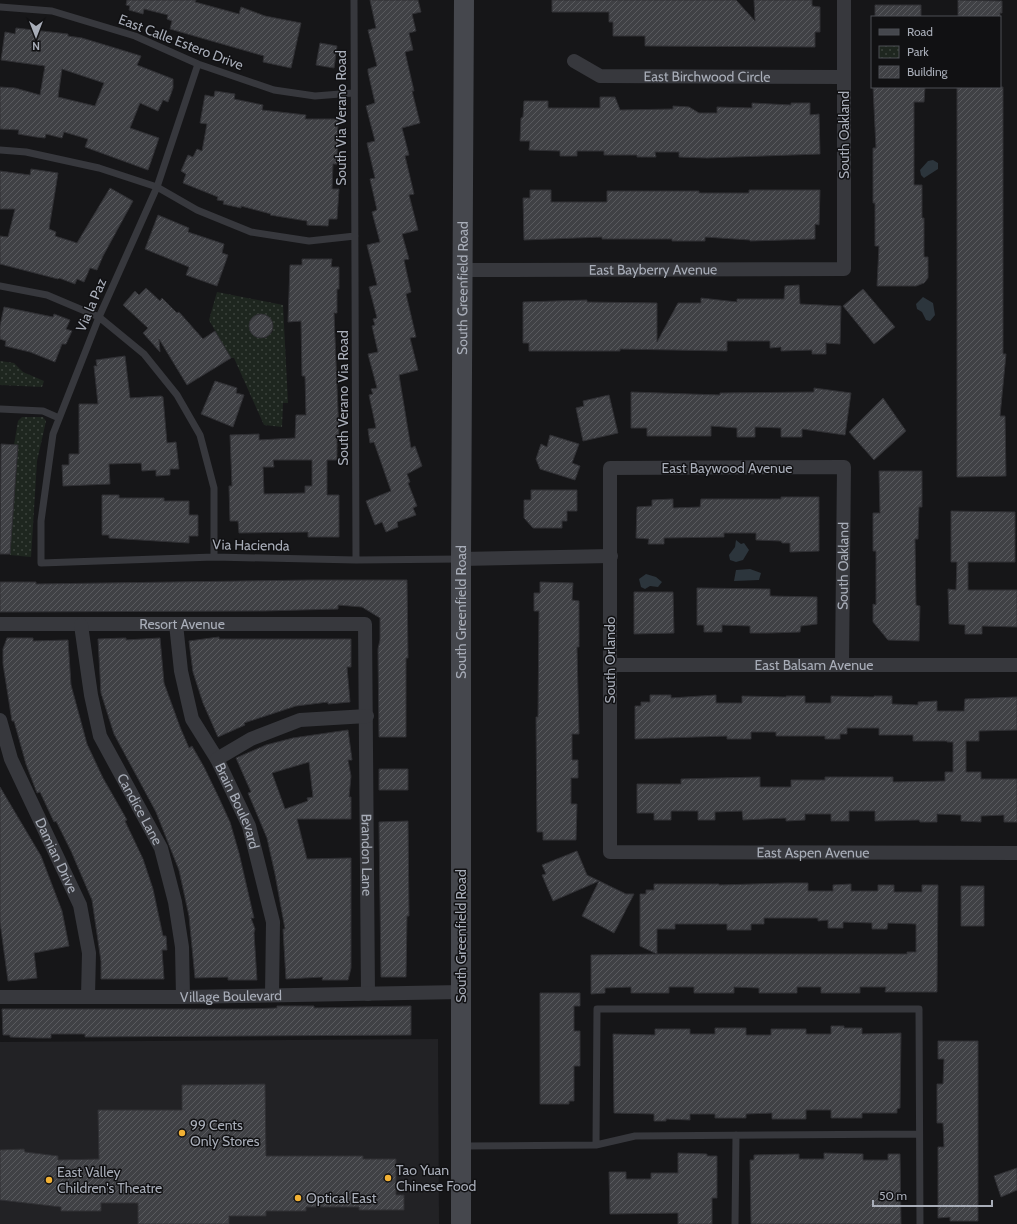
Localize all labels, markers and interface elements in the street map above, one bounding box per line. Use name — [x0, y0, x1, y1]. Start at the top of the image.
street label: East Calle Estero Drive — [116, 10, 246, 74]
north arrow — [16, 16, 56, 56]
legend — [871, 16, 1001, 88]
text: Road — [907, 24, 933, 39]
text: N — [32, 39, 40, 53]
text: Park — [907, 44, 929, 59]
street label: South Via Verano Road — [332, 50, 350, 186]
text: Building — [907, 64, 949, 79]
street label: East Birchwood Circle — [643, 67, 771, 86]
street label: South Oakland — [835, 91, 853, 179]
street label: South Greenfield Road — [453, 221, 472, 355]
street label: East Bayberry Avenue — [589, 260, 717, 279]
street label: Via la Paz — [72, 275, 110, 334]
street label: South Verano Via Road — [334, 330, 352, 466]
street label: East Baywood Avenue — [662, 459, 792, 477]
street label: South Oakland — [834, 522, 852, 610]
street label: Via Hacienda — [212, 535, 290, 555]
street label: South Greenfield Road — [452, 545, 470, 679]
street label: Resort Avenue — [139, 615, 225, 633]
street label: South Orlando — [601, 616, 619, 704]
street label: East Balsam Avenue — [755, 656, 873, 674]
street label: Brain Boulevard — [211, 760, 263, 851]
street label: Candice Lane — [113, 770, 167, 848]
street label: Brandon Lane — [358, 814, 376, 896]
street label: Damian Drive — [31, 815, 82, 896]
street label: East Aspen Avenue — [756, 843, 870, 862]
street label: South Greenfield Road — [452, 869, 470, 1003]
street label: Village Boulevard — [180, 986, 282, 1006]
place label: 99 Cents Only Stores — [190, 1116, 260, 1150]
marker: 99 Cents Only Stores — [177, 1128, 187, 1138]
place label: Tao Yuan Chinese Food — [396, 1161, 476, 1195]
place label: East Valley Children's Theatre — [57, 1163, 162, 1197]
marker: Tao Yuan Chinese Food — [383, 1173, 393, 1183]
marker: East Valley Children's Theatre — [44, 1175, 54, 1185]
scale bar — [873, 1182, 992, 1208]
text: 50 m — [879, 1188, 907, 1203]
place label: Optical East — [306, 1189, 377, 1207]
marker: Optical East — [293, 1193, 303, 1203]

